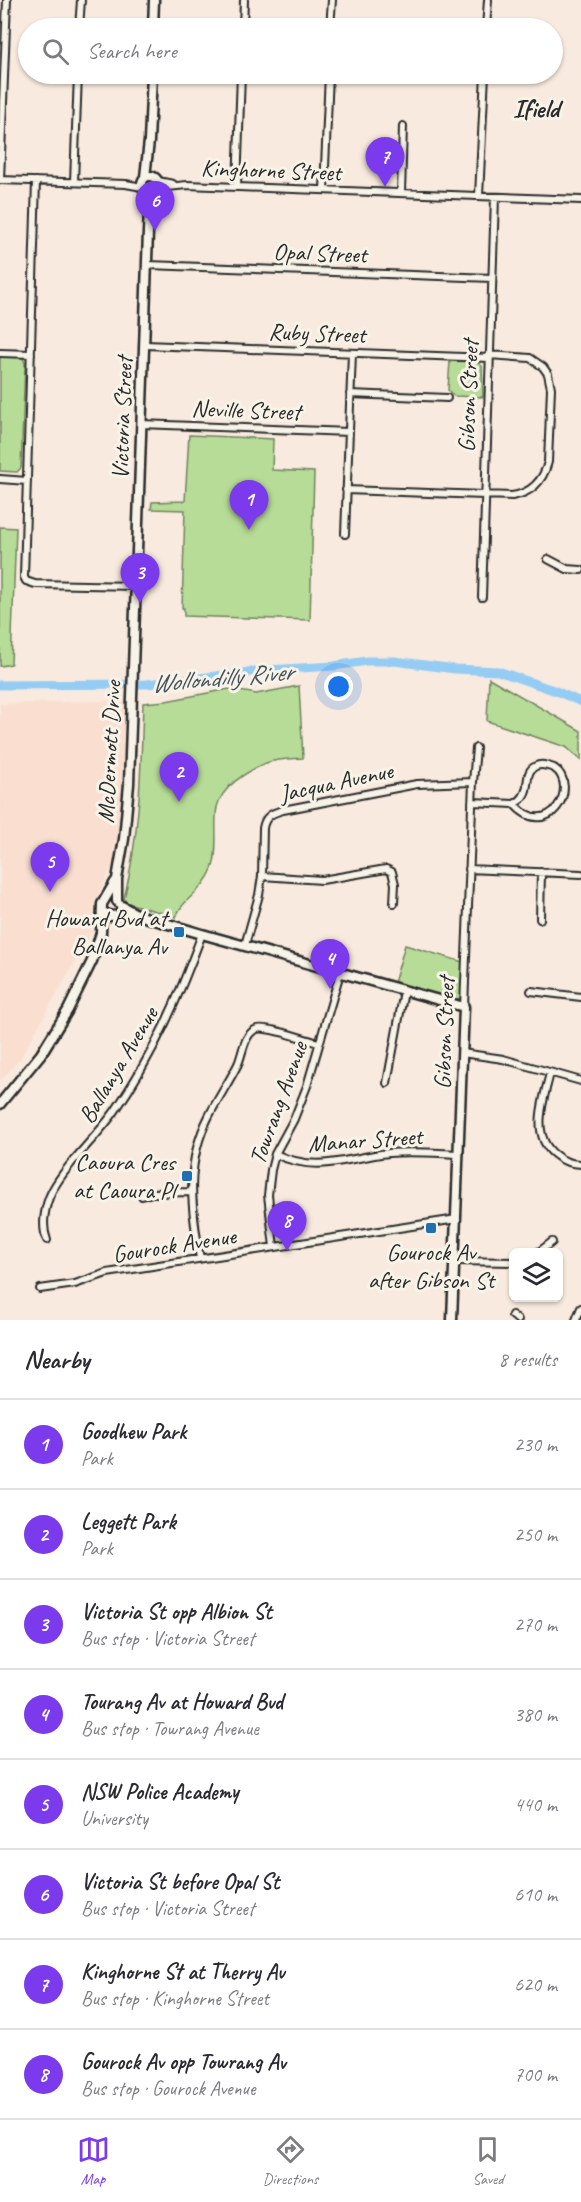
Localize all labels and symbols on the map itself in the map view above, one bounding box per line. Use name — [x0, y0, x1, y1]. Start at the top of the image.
district label: Ifield — [513, 92, 564, 125]
pin: 7 — [366, 138, 404, 187]
street label: Kinghorne Street — [200, 153, 344, 188]
pin: 6 — [136, 182, 174, 231]
street label: Opal Street — [273, 236, 369, 270]
street label: Ruby Street — [268, 316, 368, 350]
street label: Gibson Street — [451, 336, 485, 453]
street label: Victoria Street — [105, 353, 139, 480]
street label: Neville Street — [191, 393, 304, 427]
pin: 1 — [230, 480, 268, 530]
pin: 3 — [120, 554, 160, 603]
water label: Wollondilly River — [150, 654, 299, 700]
your location — [324, 672, 353, 701]
street label: McDermott Drive — [90, 678, 128, 824]
pin: 2 — [160, 752, 198, 802]
street label: Jacqua Avenue — [276, 755, 397, 809]
pin: 5 — [31, 842, 70, 892]
place label: Howard Bvd at Ballanya Av — [45, 903, 170, 961]
marker: Howard Bvd at Ballanya Av — [172, 925, 186, 939]
pin: 4 — [310, 940, 350, 989]
street label: Gibson Street — [427, 973, 461, 1090]
street label: Ballanya Avenue — [72, 999, 166, 1129]
street label: Towrang Avenue — [242, 1036, 315, 1168]
street label: Manar Street — [307, 1121, 425, 1159]
place label: Caoura Cres at Caoura Pl — [73, 1147, 179, 1205]
marker: Caoura Cres at Caoura Pl — [180, 1169, 194, 1183]
pin: 8 — [268, 1202, 306, 1251]
street label: Gourock Avenue — [110, 1220, 240, 1270]
marker: Gourock Av after Gibson St — [424, 1221, 438, 1235]
place label: Gourock Av after Gibson St — [368, 1237, 496, 1295]

